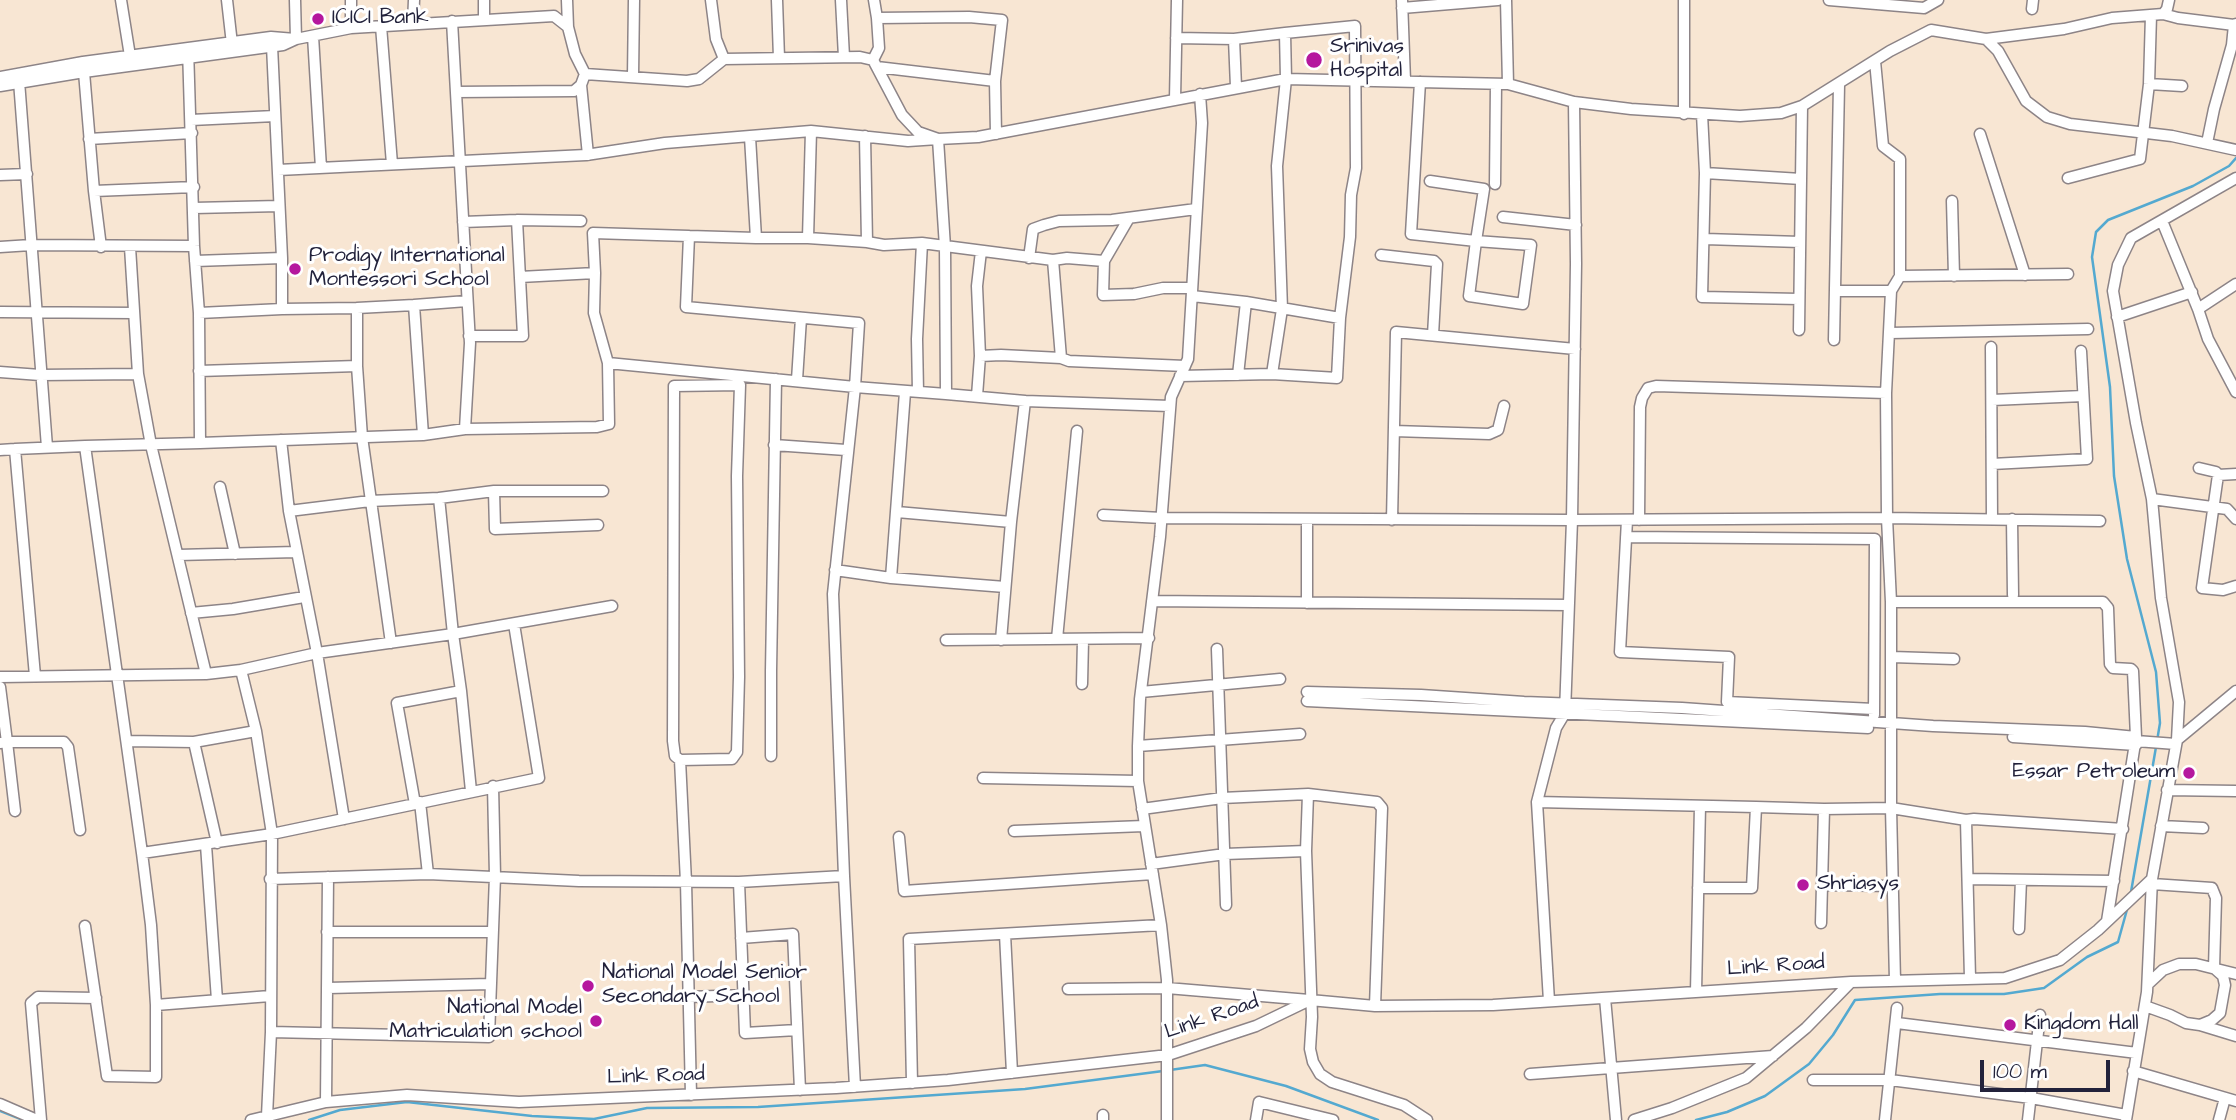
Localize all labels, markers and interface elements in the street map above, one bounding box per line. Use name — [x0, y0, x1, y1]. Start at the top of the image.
place label: ICICI Bank — [332, 6, 429, 32]
marker: ICICI Bank — [310, 11, 326, 27]
place label: Srinivas Hospital — [1330, 35, 1404, 85]
marker: Srinivas Hospital — [1304, 50, 1324, 70]
place label: Prodigy International Montessori School — [309, 244, 505, 294]
marker: Prodigy International Montessori School — [287, 261, 303, 277]
place label: Essar Petroleum — [2012, 760, 2175, 786]
marker: Essar Petroleum — [2181, 765, 2197, 781]
place label: Shriasys — [1817, 872, 1899, 898]
marker: Shriasys — [1795, 877, 1811, 893]
street label: Link Road — [1726, 951, 1826, 983]
place label: National Model Senior Secondary School — [602, 961, 807, 1011]
marker: National Model Senior Secondary School — [580, 978, 596, 994]
street label: Link Road — [1162, 990, 1262, 1046]
place label: National Model Matriculation school — [389, 996, 582, 1046]
place label: Kingdom Hall — [2024, 1012, 2139, 1038]
marker: National Model Matriculation school — [588, 1013, 604, 1029]
marker: Kingdom Hall — [2002, 1017, 2018, 1033]
scale bar — [1984, 1046, 2114, 1090]
text: 100 m — [1993, 1057, 2047, 1086]
street label: Link Road — [607, 1063, 705, 1091]

